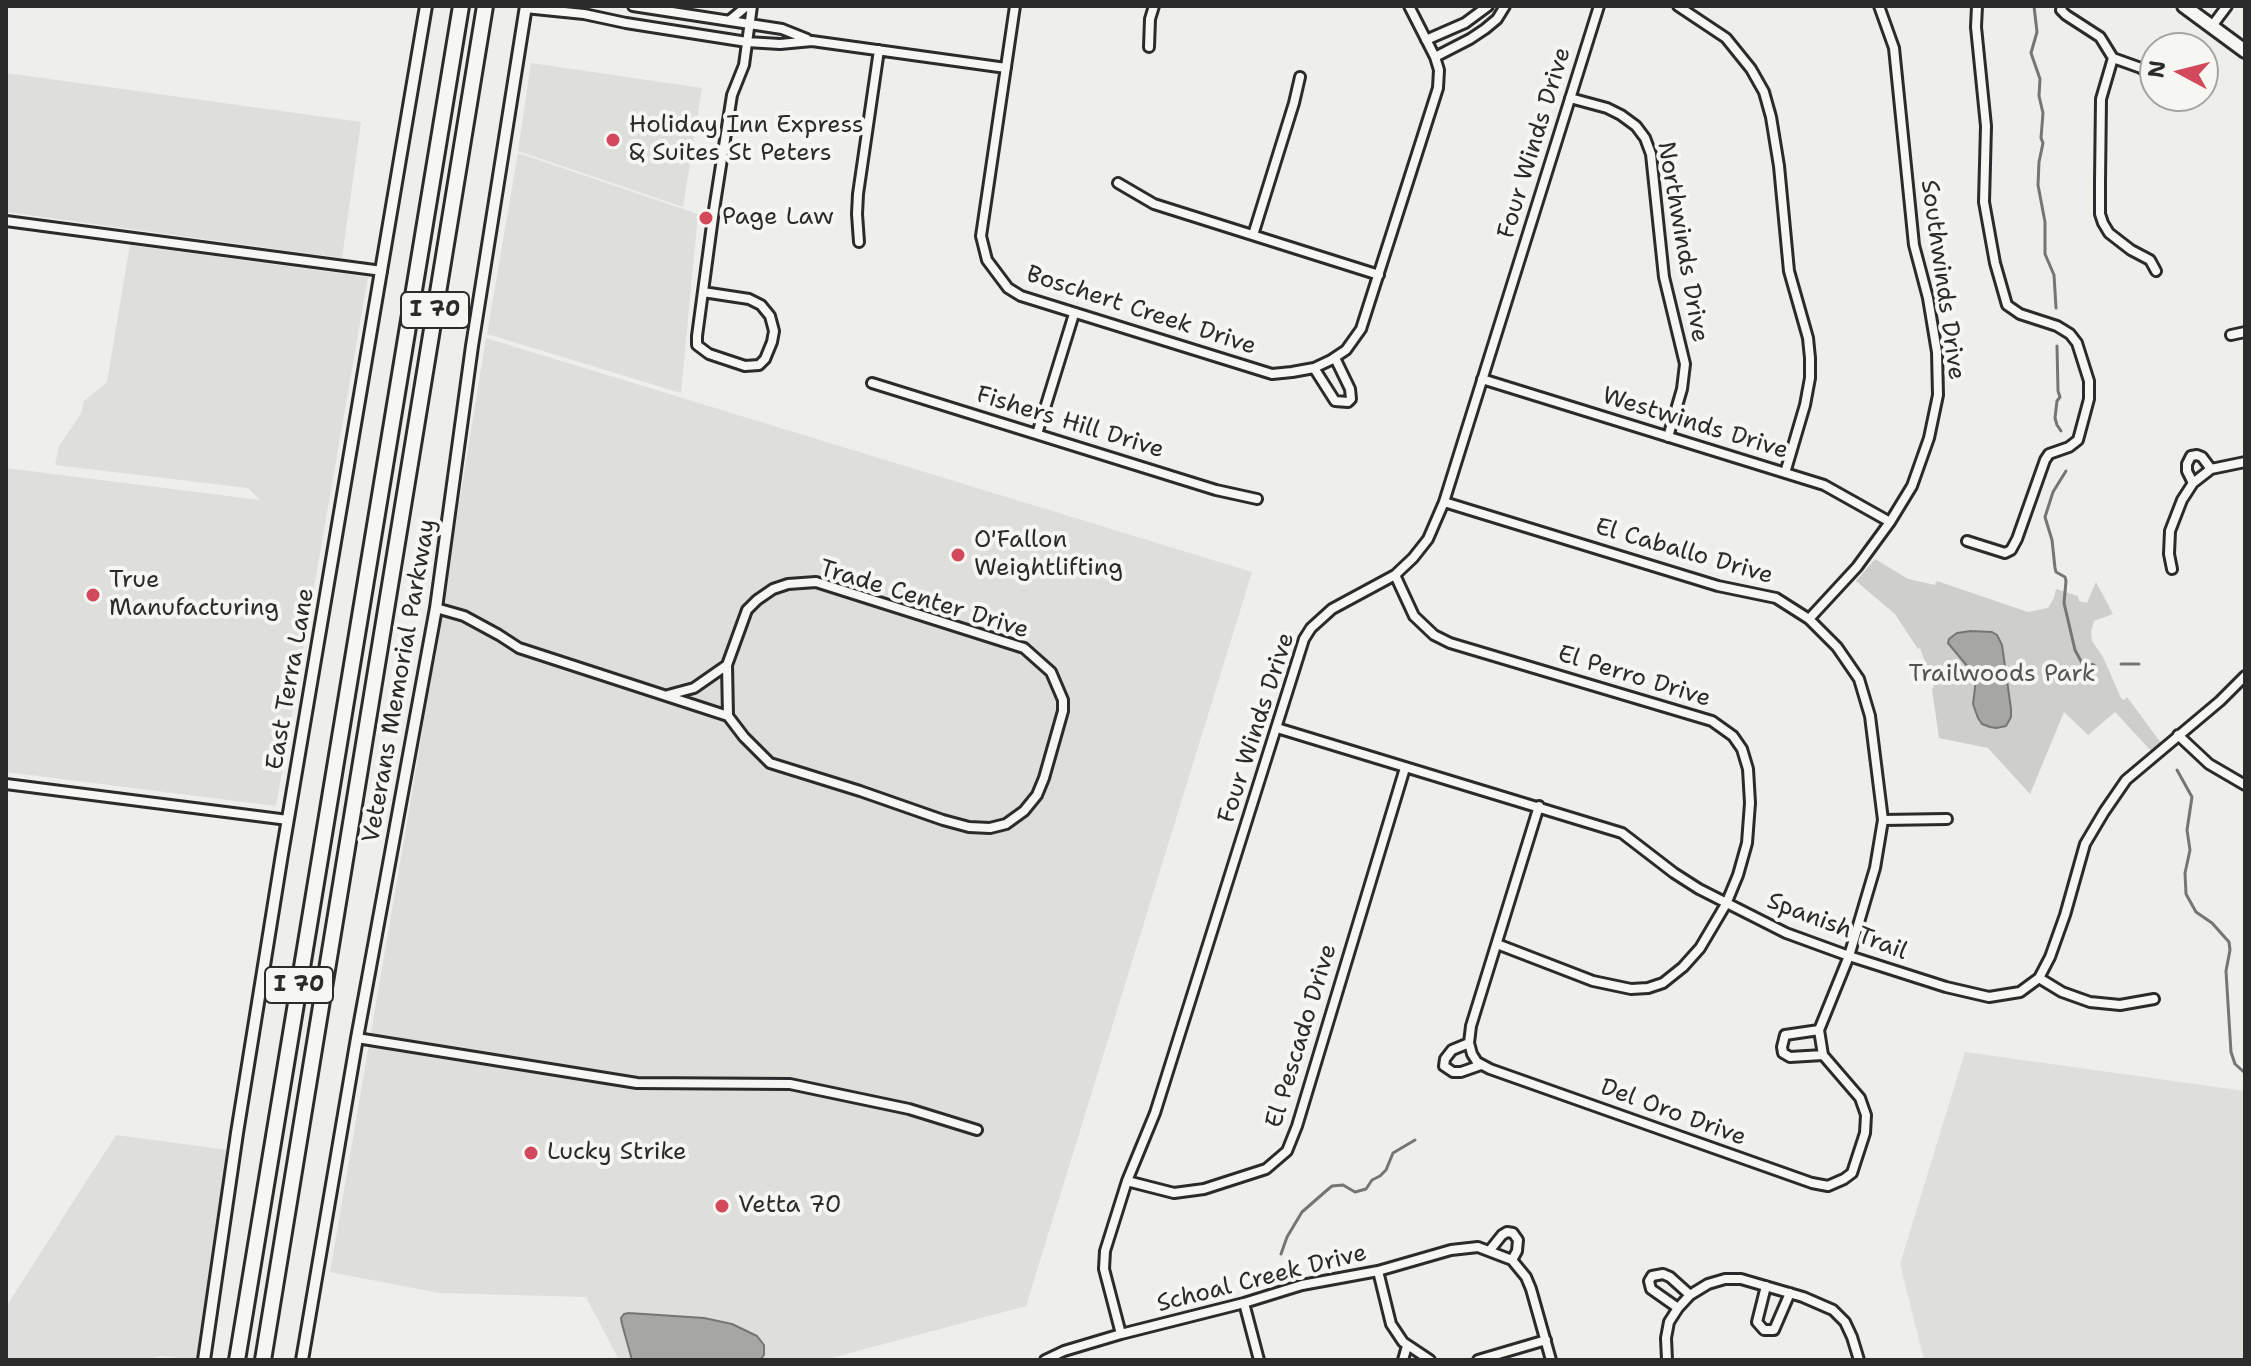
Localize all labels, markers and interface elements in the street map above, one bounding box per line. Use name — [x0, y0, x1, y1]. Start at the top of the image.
north arrow — [2139, 32, 2219, 112]
street label: Four Winds Drive — [1492, 44, 1578, 242]
text: N — [2141, 59, 2172, 80]
place label: Holiday Inn Express & Suites St Peters — [629, 112, 864, 168]
marker: Holiday Inn Express & Suites St Peters — [604, 131, 622, 149]
street label: Northwinds Drive — [1650, 139, 1714, 345]
street label: Southwinds Drive — [1914, 178, 1970, 382]
place label: Page Law — [722, 204, 834, 232]
marker: Page Law — [697, 209, 715, 227]
street label: Boschert Creek Drive — [1022, 260, 1260, 362]
road number: I 70 — [401, 292, 469, 328]
street label: Fishers Hill Drive — [973, 381, 1167, 465]
street label: Westwinds Drive — [1599, 382, 1791, 466]
street label: El Caballo Drive — [1592, 513, 1776, 591]
street label: Veterans Memorial Parkway — [357, 517, 443, 845]
place label: O'Fallon Weightlifting — [974, 527, 1123, 583]
marker: O'Fallon Weightlifting — [949, 546, 967, 564]
street label: Trade Center Drive — [816, 554, 1032, 646]
place label: True Manufacturing — [109, 567, 279, 623]
marker: True Manufacturing — [84, 586, 102, 604]
street label: East Terra Lane — [261, 586, 321, 772]
street label: Four Winds Drive — [1213, 629, 1301, 827]
street label: El Perro Drive — [1554, 640, 1714, 714]
park label: Trailwoods Park — [1908, 661, 2096, 689]
street label: Spanish Trail — [1763, 887, 1911, 967]
street label: El Pescado Drive — [1260, 941, 1344, 1131]
road number: I 70 — [265, 967, 333, 1003]
street label: Del Oro Drive — [1596, 1073, 1750, 1153]
place label: Lucky Strike — [547, 1139, 687, 1167]
marker: Lucky Strike — [522, 1144, 540, 1162]
place label: Vetta 70 — [738, 1192, 842, 1220]
marker: Vetta 70 — [713, 1197, 731, 1215]
street label: Schoal Creek Drive — [1154, 1239, 1370, 1319]

